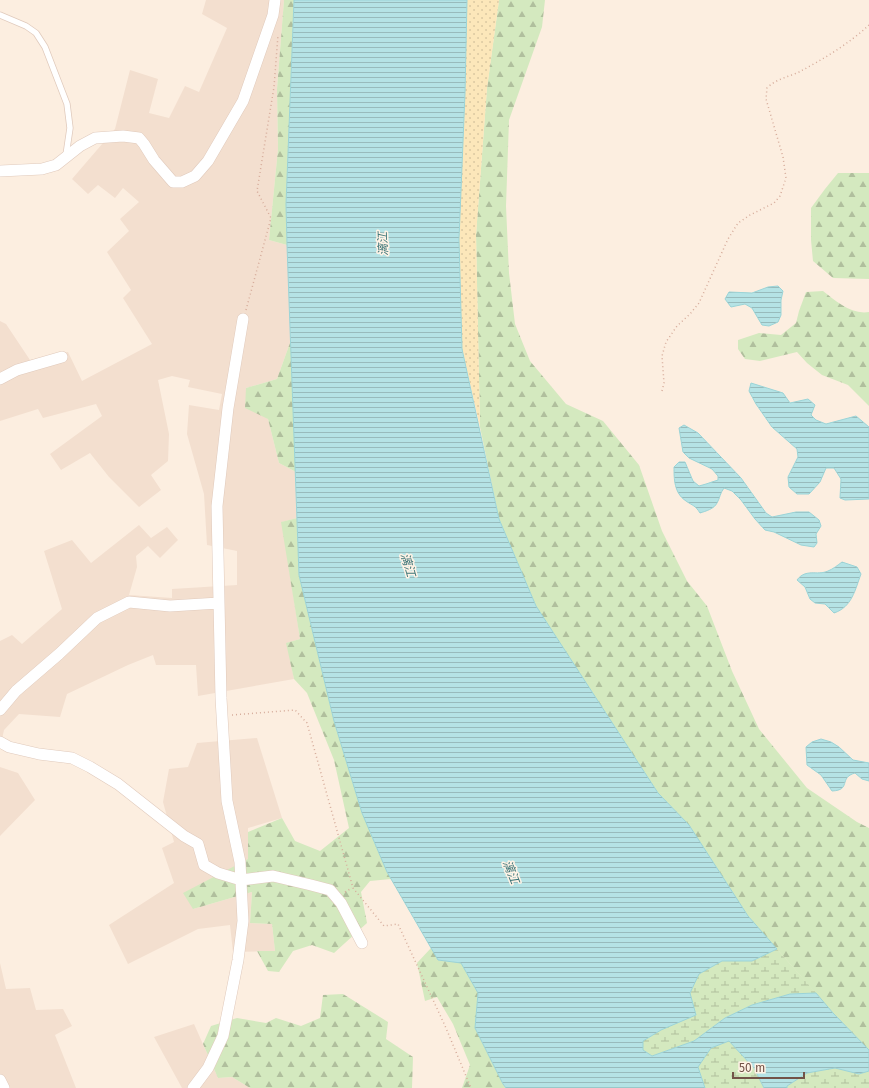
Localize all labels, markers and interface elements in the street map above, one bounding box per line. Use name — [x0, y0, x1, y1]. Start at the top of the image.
water label: 漓江 — [376, 230, 390, 256]
water label: 漓江 — [398, 552, 419, 580]
water label: 漓江 — [500, 858, 523, 888]
scale bar — [733, 1054, 804, 1080]
text: 50 m — [739, 1061, 765, 1075]

